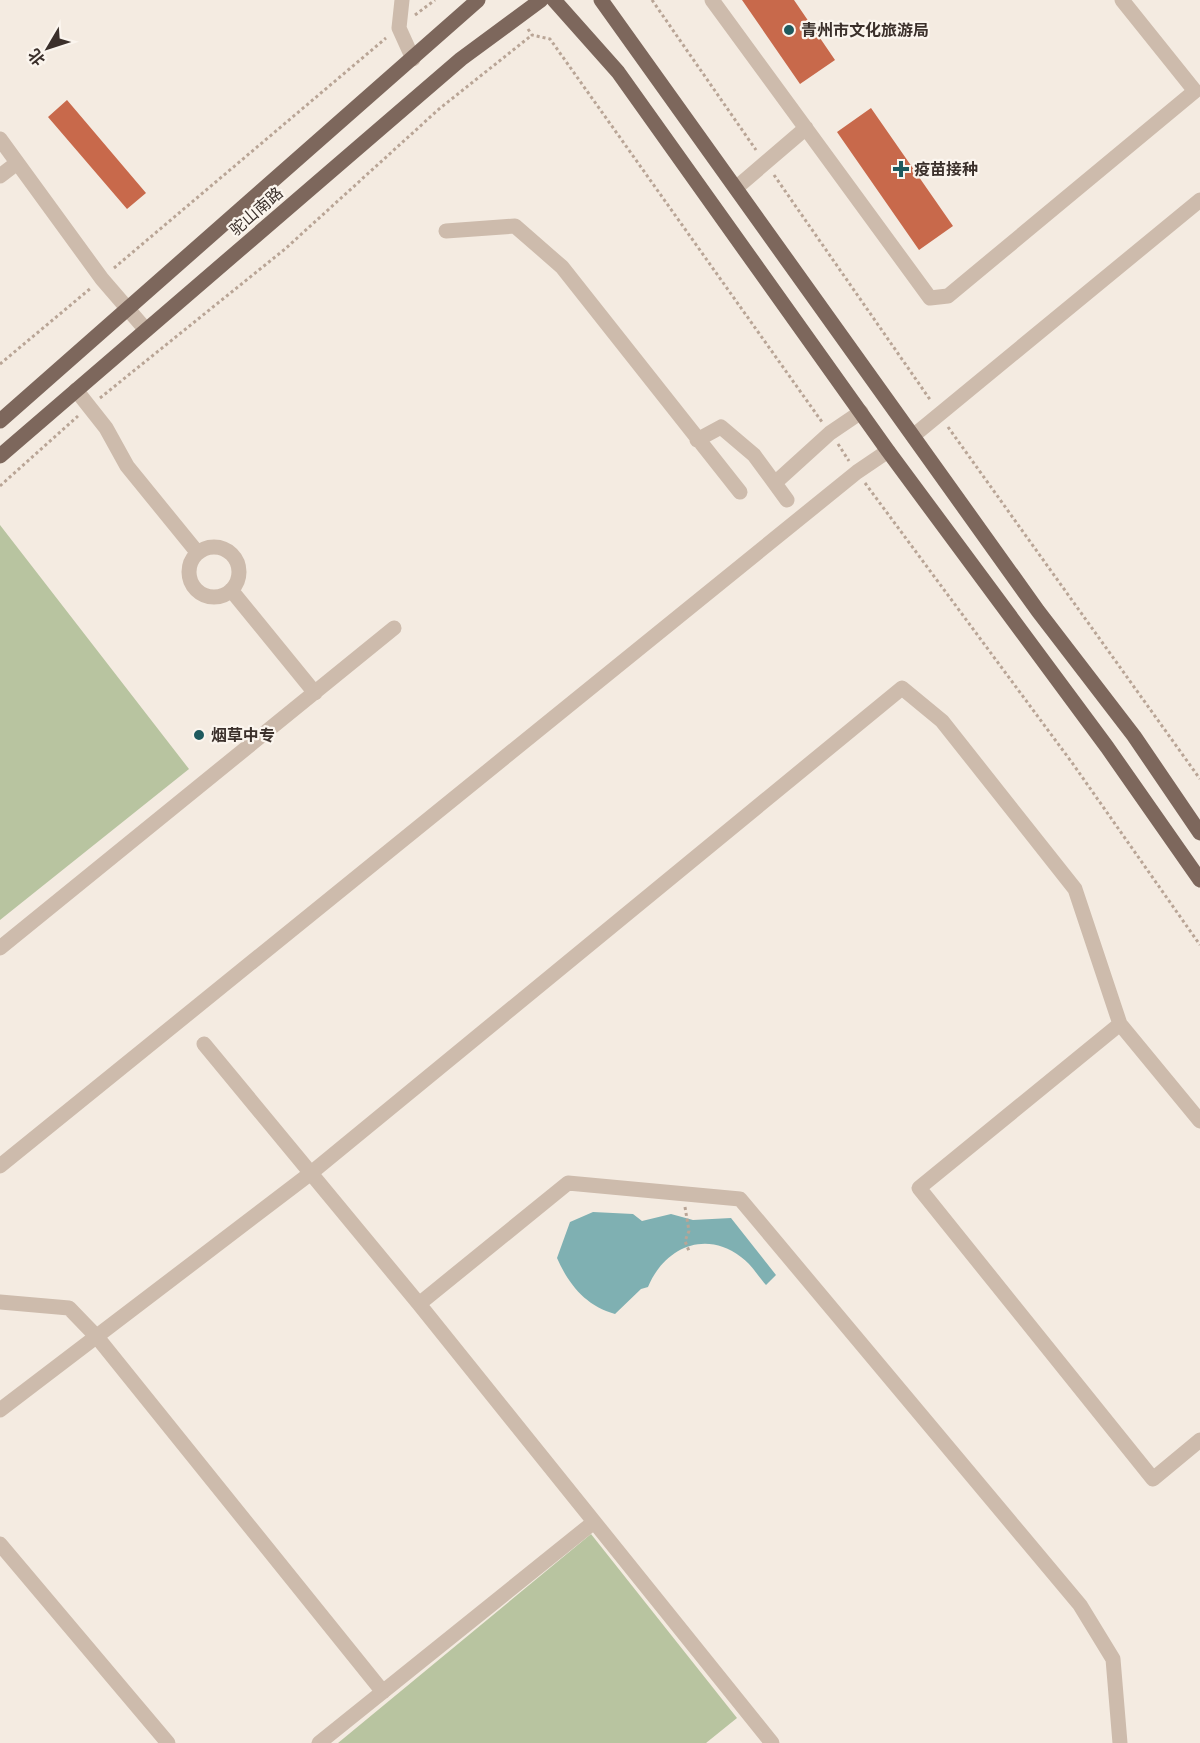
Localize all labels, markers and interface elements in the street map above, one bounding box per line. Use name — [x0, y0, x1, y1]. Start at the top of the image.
north arrow — [18, 18, 78, 78]
place label: 青州市文化旅游局 — [801, 19, 929, 41]
marker: 青州市文化旅游局 — [782, 23, 796, 37]
text: 北 — [23, 44, 50, 71]
place label: 疫苗接种 — [914, 158, 978, 180]
marker: 疫苗接种 — [892, 160, 910, 178]
street label: 驼山南路 — [225, 182, 287, 240]
place label: 烟草中专 — [211, 724, 275, 746]
marker: 烟草中专 — [192, 728, 206, 742]

